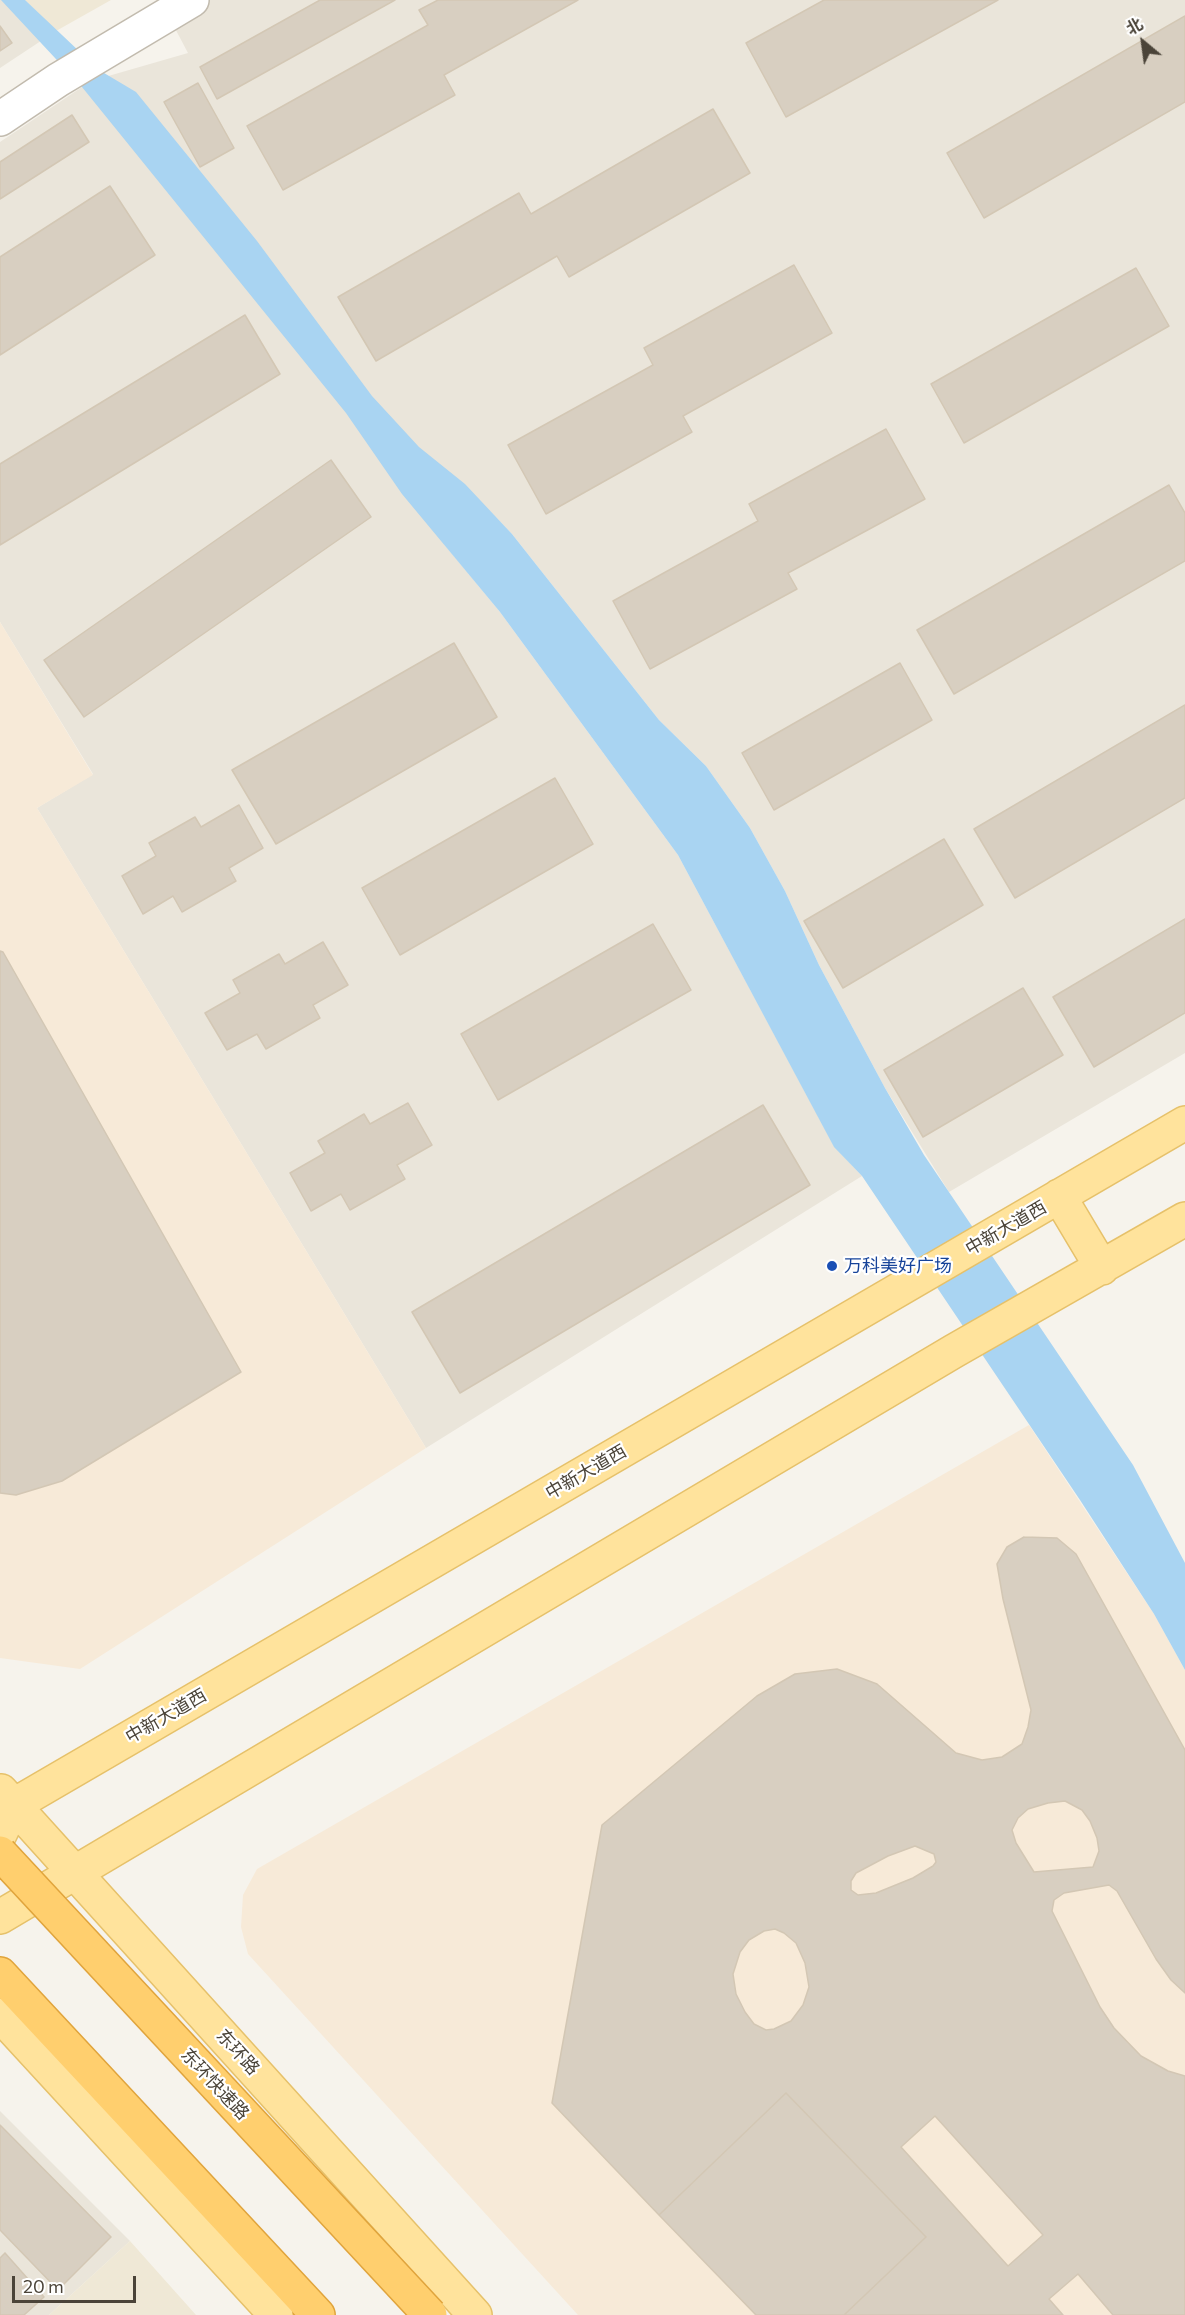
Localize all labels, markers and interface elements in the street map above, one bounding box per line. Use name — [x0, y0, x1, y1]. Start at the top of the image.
north arrow — [1113, 12, 1173, 72]
text: 北 — [1122, 14, 1146, 38]
street label: 中新大道西 — [962, 1196, 1050, 1260]
place label: 万科美好广场 — [844, 1255, 952, 1277]
marker: 万科美好广场 — [825, 1259, 839, 1273]
street label: 中新大道西 — [542, 1440, 630, 1504]
street label: 中新大道西 — [122, 1684, 210, 1748]
street label: 东环路 — [212, 2025, 264, 2079]
street label: 东环快速路 — [176, 2044, 254, 2124]
scale bar — [15, 2264, 140, 2302]
text: 20 m — [23, 2275, 64, 2297]

